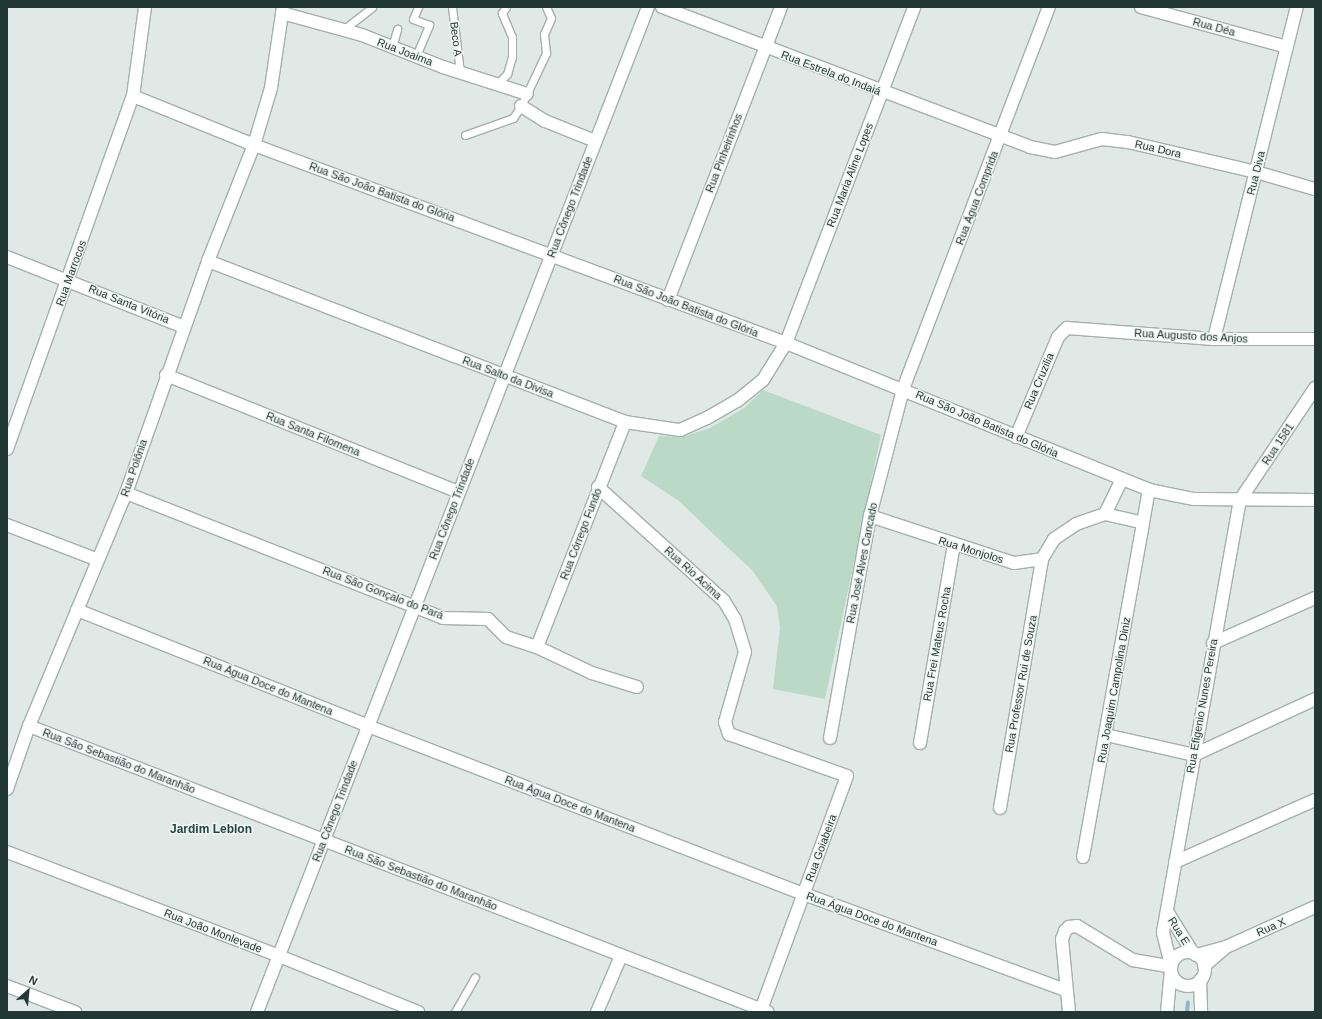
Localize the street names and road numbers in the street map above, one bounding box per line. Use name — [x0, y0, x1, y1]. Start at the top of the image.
street label: Rua Déa — [1191, 15, 1237, 39]
street label: Beco A — [447, 21, 465, 57]
street label: Rua Joaima — [375, 35, 435, 69]
street label: Rua Estrela do Indaiá — [779, 48, 883, 98]
street label: Rua Pinheirinhos — [703, 112, 745, 194]
street label: Rua Maria Aline Lopes — [824, 121, 876, 229]
street label: Rua Dora — [1134, 137, 1182, 161]
street label: Rua Água Comprida — [953, 149, 1001, 247]
street label: Rua Diva — [1244, 149, 1268, 197]
street label: Rua Cônego Trindade — [545, 154, 595, 260]
street label: Rua São João Batista do Glória — [307, 159, 457, 225]
street label: Rua Marrocos — [53, 238, 89, 308]
street label: Rua São João Batista do Glória — [612, 272, 760, 340]
street label: Rua Santa Vitória — [87, 282, 171, 326]
street label: Rua Augusto dos Anjos — [1133, 326, 1249, 346]
street label: Rua Cruzilia — [1021, 351, 1057, 411]
street label: Rua Salto da Divisa — [461, 354, 555, 400]
street label: Rua São João Batista do Glória — [914, 388, 1060, 460]
street label: Rua Santa Filomena — [264, 409, 362, 459]
street label: Rua 1581 — [1259, 421, 1297, 467]
street label: Rua Polônia — [118, 438, 150, 498]
street label: Rua Cônego Trindade — [427, 456, 477, 562]
street label: Rua Córrego Fundo — [557, 486, 605, 582]
street label: Rua José Alves Cancado — [844, 501, 880, 625]
street label: Rua Monjolos — [937, 534, 1005, 566]
street label: Rua Rio Acima — [661, 544, 725, 602]
street label: Rua São Gonçalo do Pará — [321, 564, 445, 622]
street label: Rua Frei Mateus Rocha — [920, 586, 954, 702]
street label: Rua Professor Rui de Souza — [1002, 614, 1040, 754]
street label: Rua Joaquim Campolina Diniz — [1095, 616, 1133, 764]
street label: Rua Efigenio Nunes Pereira — [1184, 638, 1220, 774]
street label: Rua Água Doce do Mantena — [201, 654, 335, 718]
street label: Rua São Sebastião do Maranhão — [41, 726, 197, 796]
street label: Rua Cônego Trindade — [310, 758, 360, 864]
street label: Rua Água Doce do Mantena — [503, 773, 637, 835]
street label: Rua Goiabeira — [803, 812, 839, 884]
street label: Rua São Sebastião do Maranhão — [343, 843, 499, 913]
street label: Rua Água Doce do Mantena — [805, 889, 939, 949]
street label: Rua João Monlevade — [162, 906, 264, 956]
street label: Rua E — [1165, 915, 1193, 947]
street label: Rua X — [1254, 915, 1288, 939]

